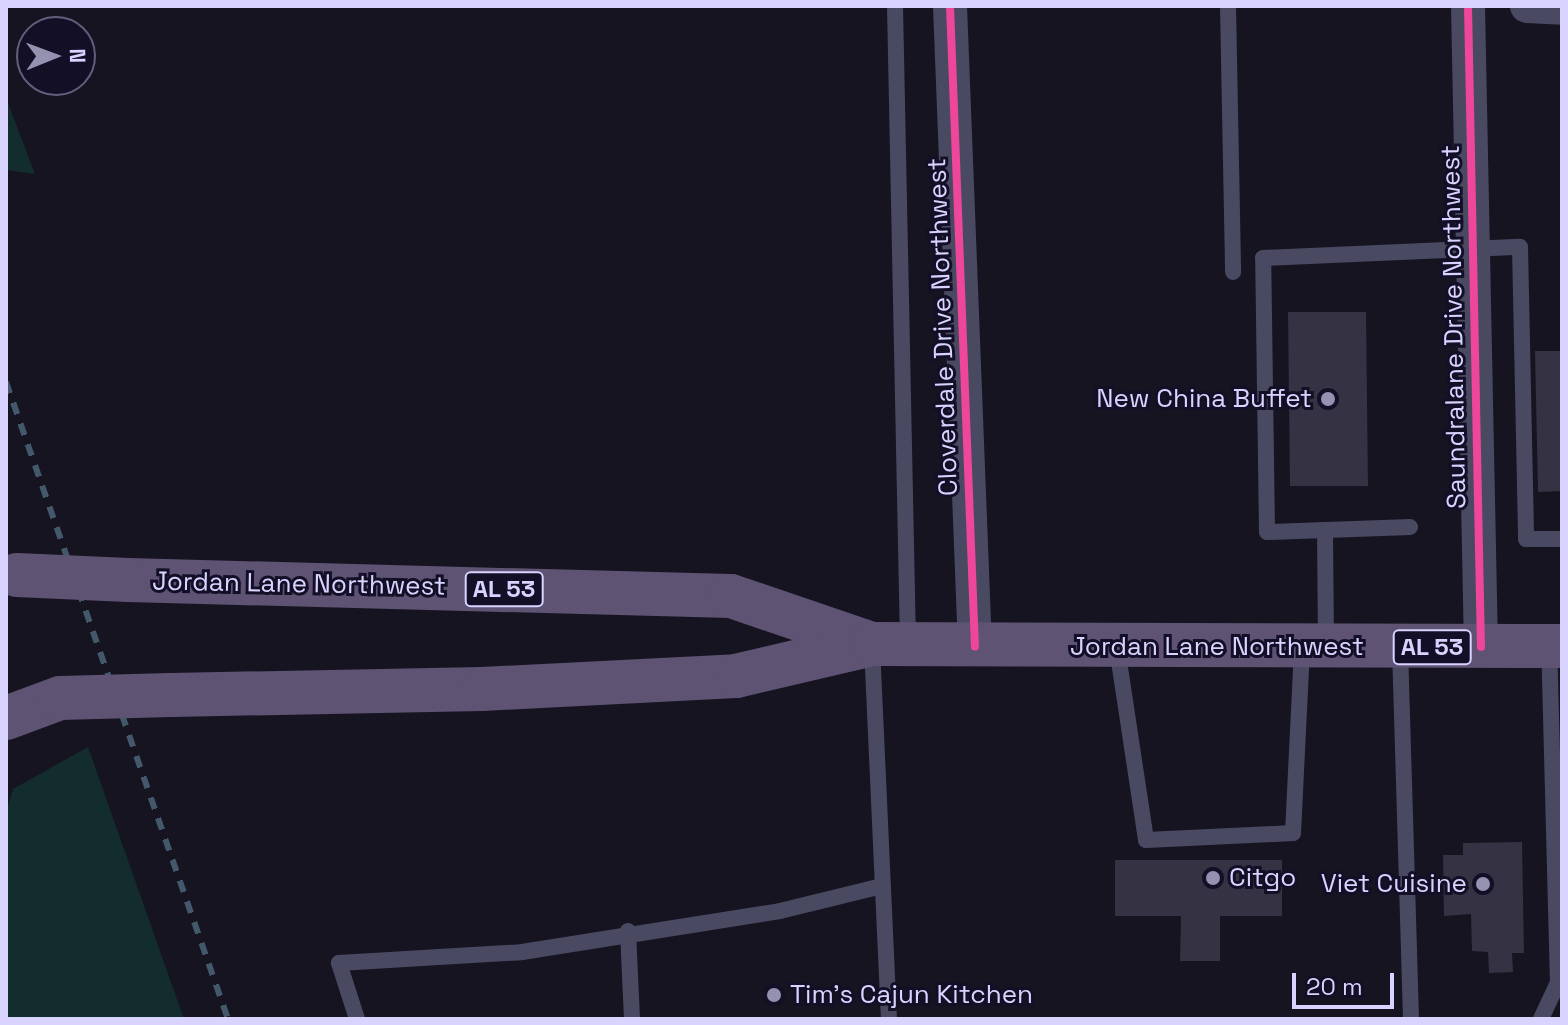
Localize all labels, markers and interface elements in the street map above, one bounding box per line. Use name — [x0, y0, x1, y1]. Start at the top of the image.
north arrow — [16, 16, 96, 96]
text: N — [64, 48, 92, 63]
street label: Saundralane Drive Northwest — [1435, 145, 1473, 509]
street label: Cloverdale Drive Northwest — [922, 157, 964, 497]
place label: New China Buffet — [1096, 383, 1312, 415]
marker: New China Buffet — [1319, 390, 1337, 408]
street label: Jordan Lane Northwest — [152, 566, 446, 602]
road number: AL 53 — [464, 569, 544, 609]
road number: AL 53 — [1392, 627, 1472, 667]
street label: Jordan Lane Northwest — [1070, 631, 1364, 663]
place label: Citgo — [1229, 862, 1296, 894]
place label: Viet Cuisine — [1321, 868, 1467, 900]
marker: Citgo — [1204, 869, 1222, 887]
marker: Viet Cuisine — [1474, 875, 1492, 893]
scale bar — [1296, 957, 1398, 1007]
text: 20 m — [1306, 971, 1363, 1002]
place label: Tim's Cajun Kitchen — [790, 979, 1033, 1011]
marker: Tim's Cajun Kitchen — [765, 986, 783, 1004]

